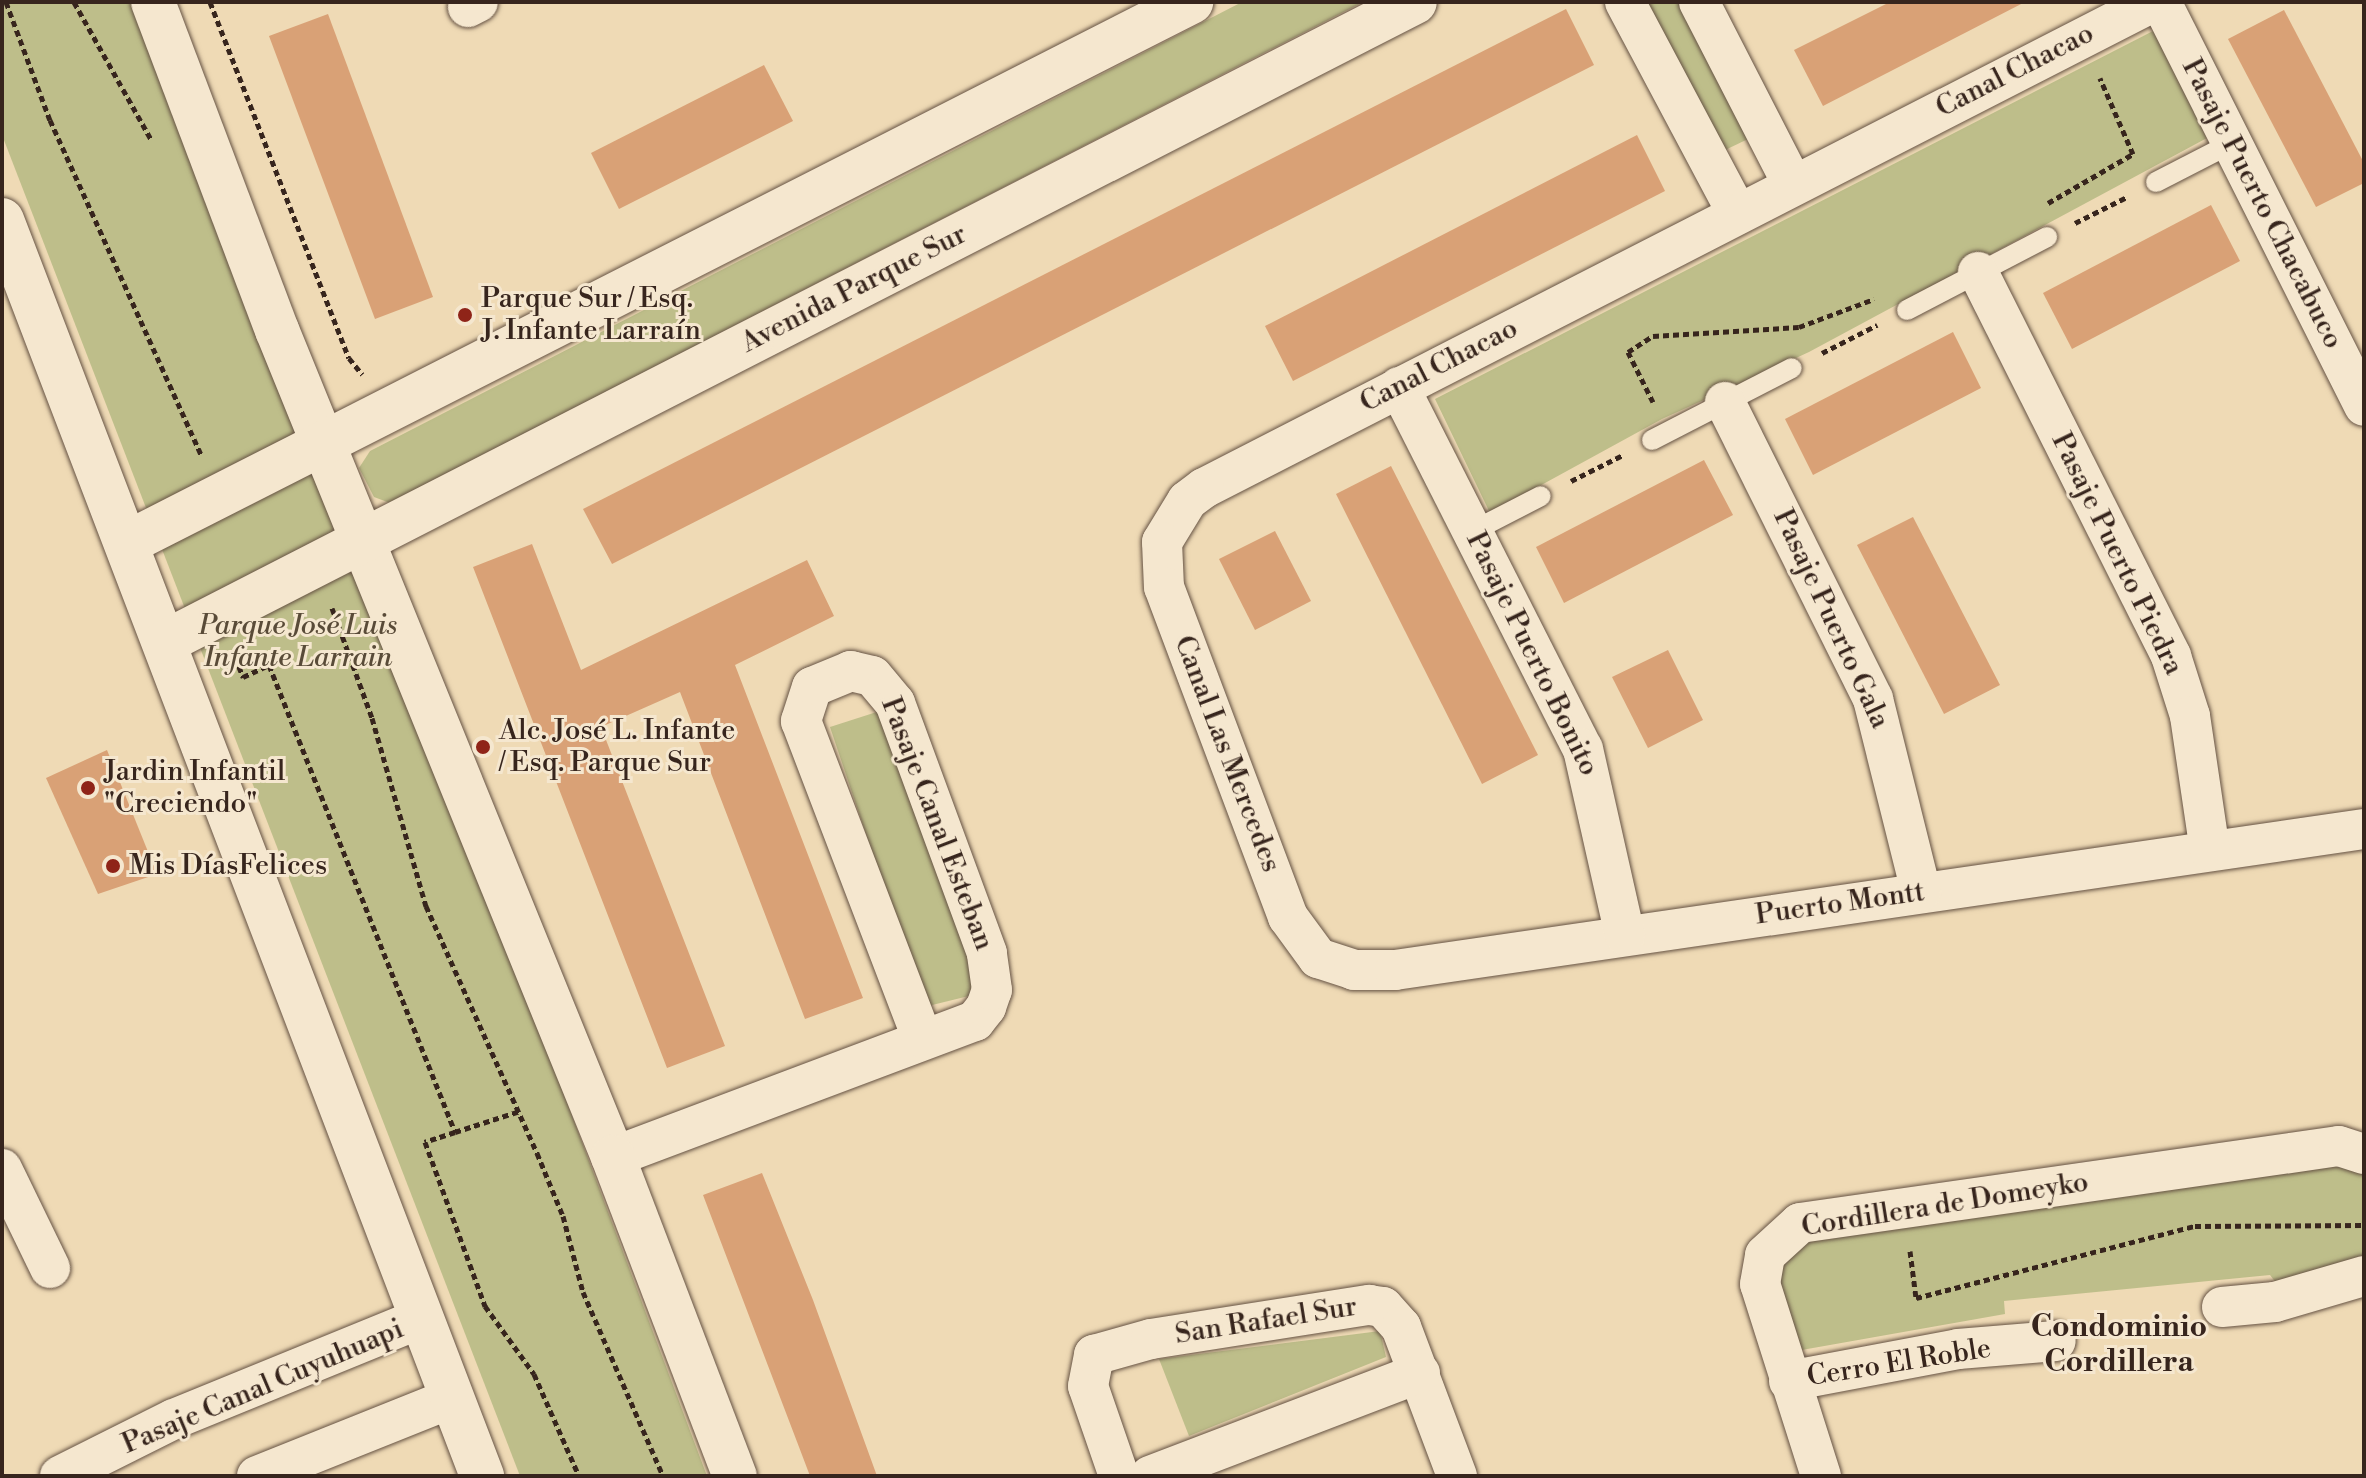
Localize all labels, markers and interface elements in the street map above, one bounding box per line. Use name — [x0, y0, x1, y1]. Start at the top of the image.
street label: Canal Chacao — [1931, 17, 2099, 125]
street label: Pasaje Puerto Chacabuco — [2174, 53, 2350, 355]
street label: Avenida Parque Sur — [736, 218, 972, 360]
place label: Parque Sur / Esq. J. Infante Larraín — [481, 282, 701, 348]
marker: Parque Sur / Esq. J. Infante Larraín — [456, 306, 474, 324]
street label: Canal Chacao — [1355, 312, 1523, 420]
street label: Pasaje Puerto Piedra — [2044, 427, 2190, 681]
street label: Pasaje Puerto Gala — [1766, 504, 1896, 734]
street label: Pasaje Puerto Bonito — [1458, 527, 1606, 781]
park label: Parque José Luis Infante Larrain — [199, 609, 397, 675]
street label: Canal Las Mercedes — [1166, 631, 1288, 877]
street label: Pasaje Canal Esteban — [873, 693, 1001, 955]
place label: Alc. José L. Infante / Esq. Parque Sur — [499, 714, 735, 780]
marker: Alc. José L. Infante / Esq. Parque Sur — [474, 738, 492, 756]
place label: Jardin Infantil "Creciendo" — [104, 755, 285, 821]
marker: Jardin Infantil "Creciendo" — [79, 779, 97, 797]
place label: Mis DíasFelices — [129, 849, 327, 883]
marker: Mis DíasFelices — [104, 857, 122, 875]
street label: Puerto Montt — [1753, 876, 1927, 932]
street label: Cordillera de Domeyko — [1799, 1166, 2091, 1244]
street label: San Rafael Sur — [1173, 1290, 1359, 1352]
district label: Condominio Cordillera — [2031, 1309, 2207, 1380]
street label: Pasaje Canal Cuyuhuapi — [117, 1312, 409, 1462]
street label: Cerro El Roble — [1805, 1332, 1993, 1394]

